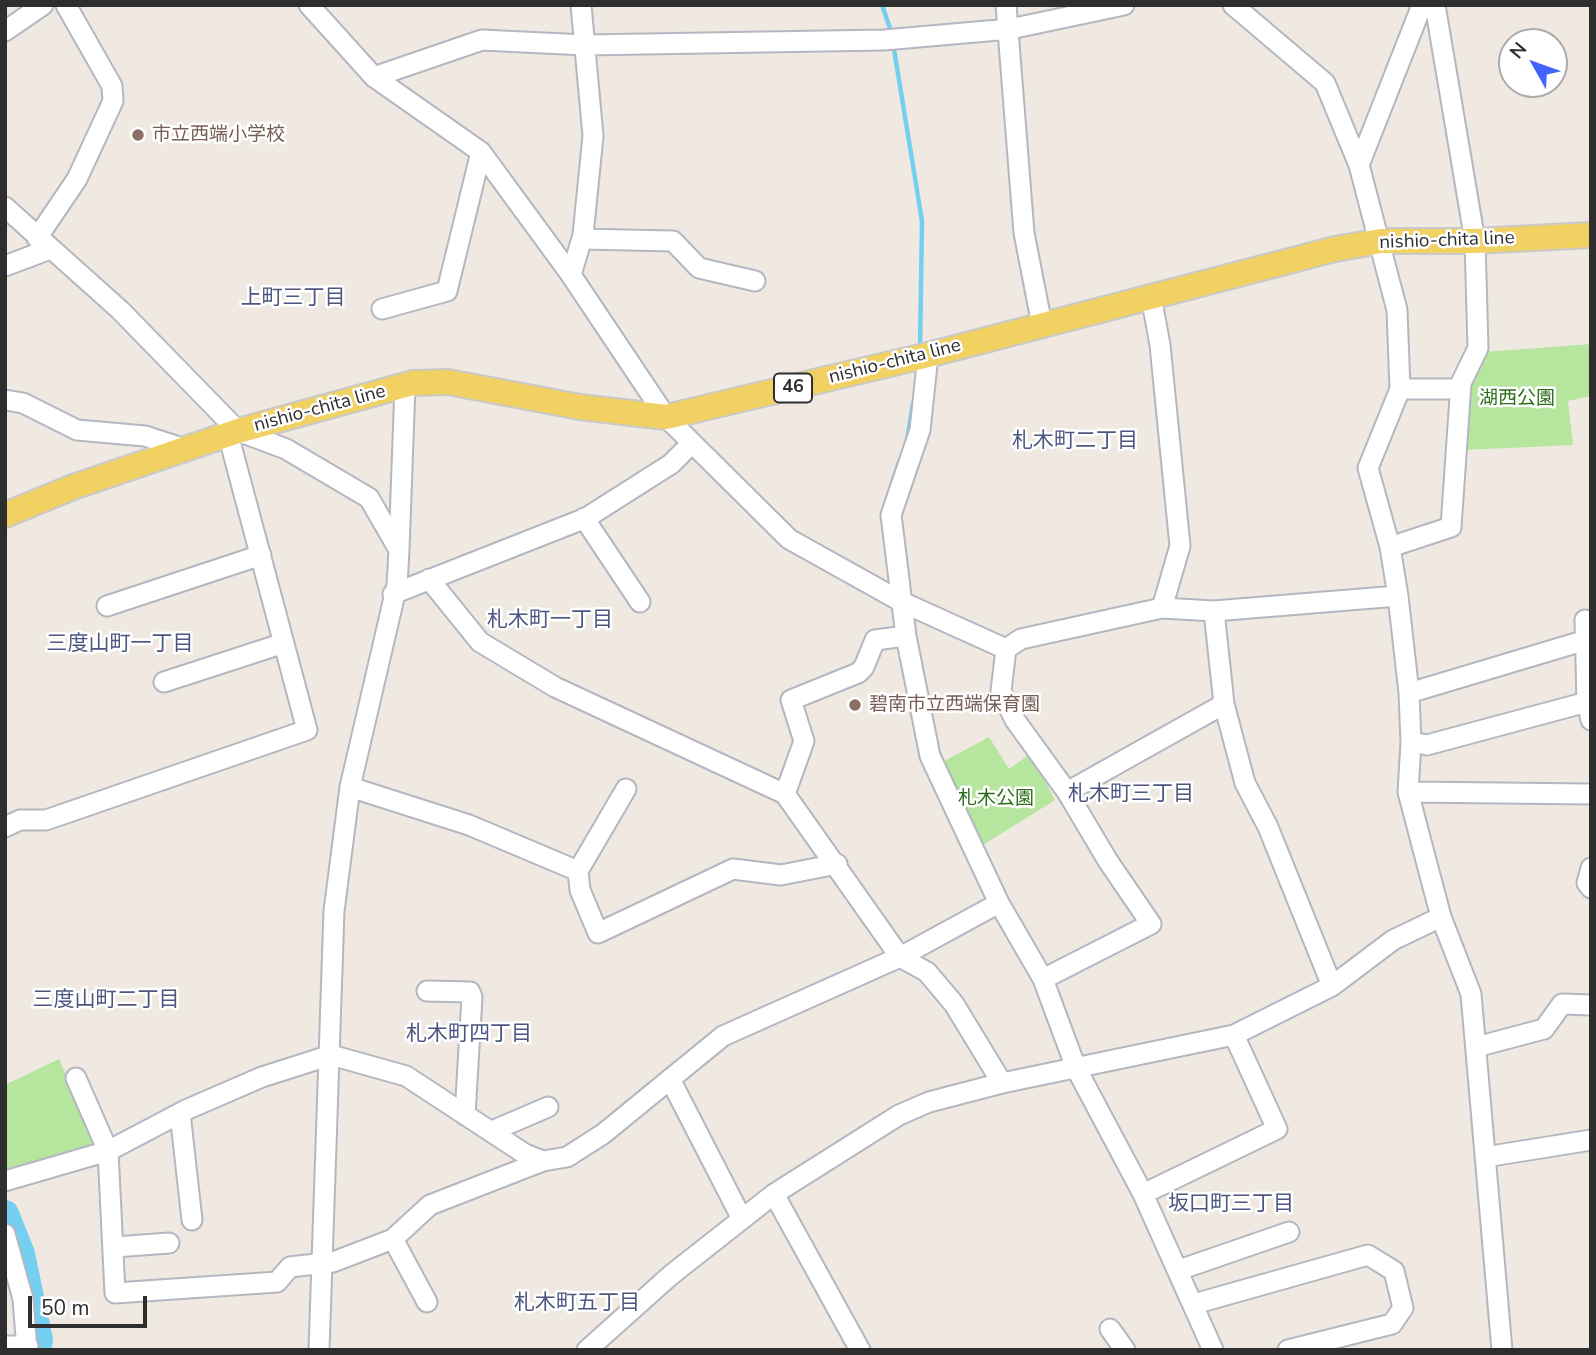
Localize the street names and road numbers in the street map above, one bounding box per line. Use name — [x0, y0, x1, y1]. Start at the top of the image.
street label: nishio-chita line — [1379, 227, 1515, 255]
street label: nishio-chita line — [827, 335, 963, 389]
road number: 46 — [774, 374, 812, 402]
street label: nishio-chita line — [252, 380, 388, 438]

